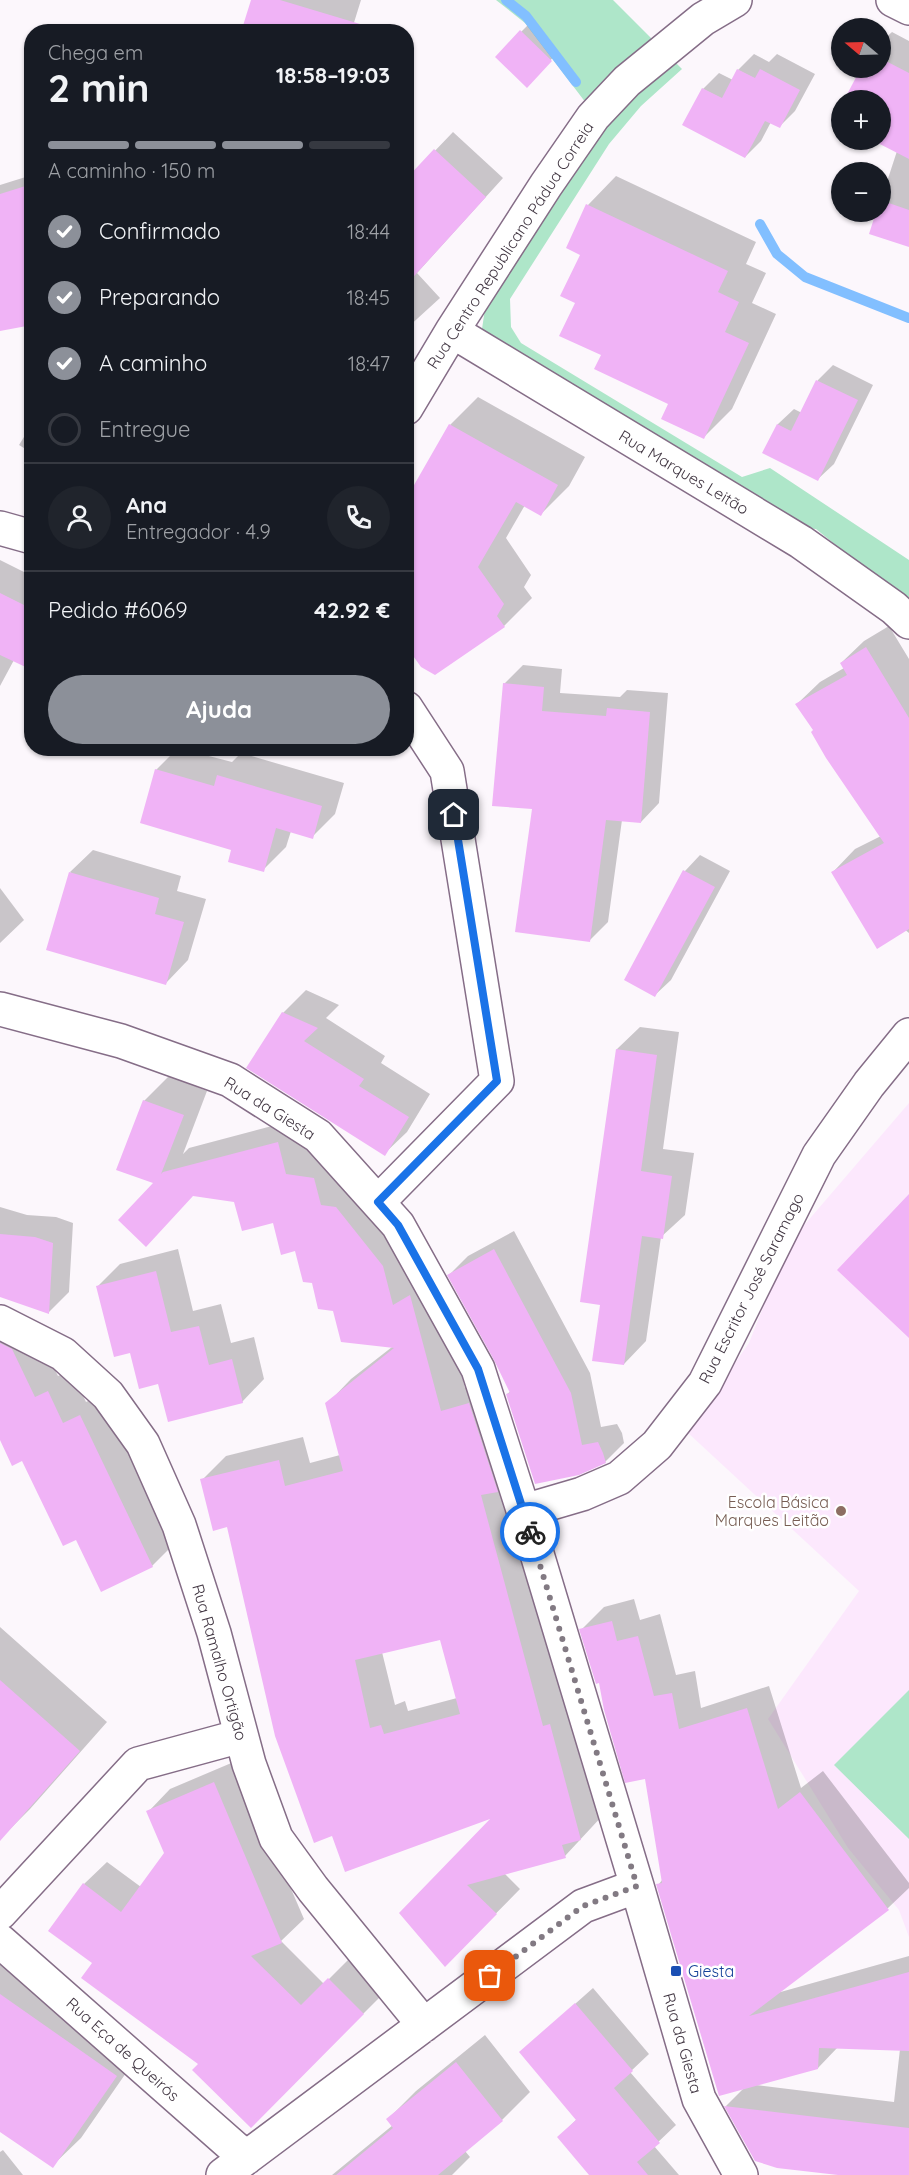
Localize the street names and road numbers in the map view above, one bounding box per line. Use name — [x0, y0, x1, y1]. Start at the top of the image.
street label: Rua Centro Republicano Pádua Correia — [422, 118, 598, 372]
street label: Rua Marques Leitão — [615, 425, 753, 519]
street label: Rua da Giesta — [221, 1072, 319, 1144]
street label: Rua Escritor José Saramago — [694, 1189, 808, 1387]
street label: Rua Ramalho Ortigão — [188, 1581, 252, 1743]
street label: Rua da Giesta — [659, 1990, 707, 2096]
street label: Rua Eça de Queirós — [62, 1993, 184, 2105]

